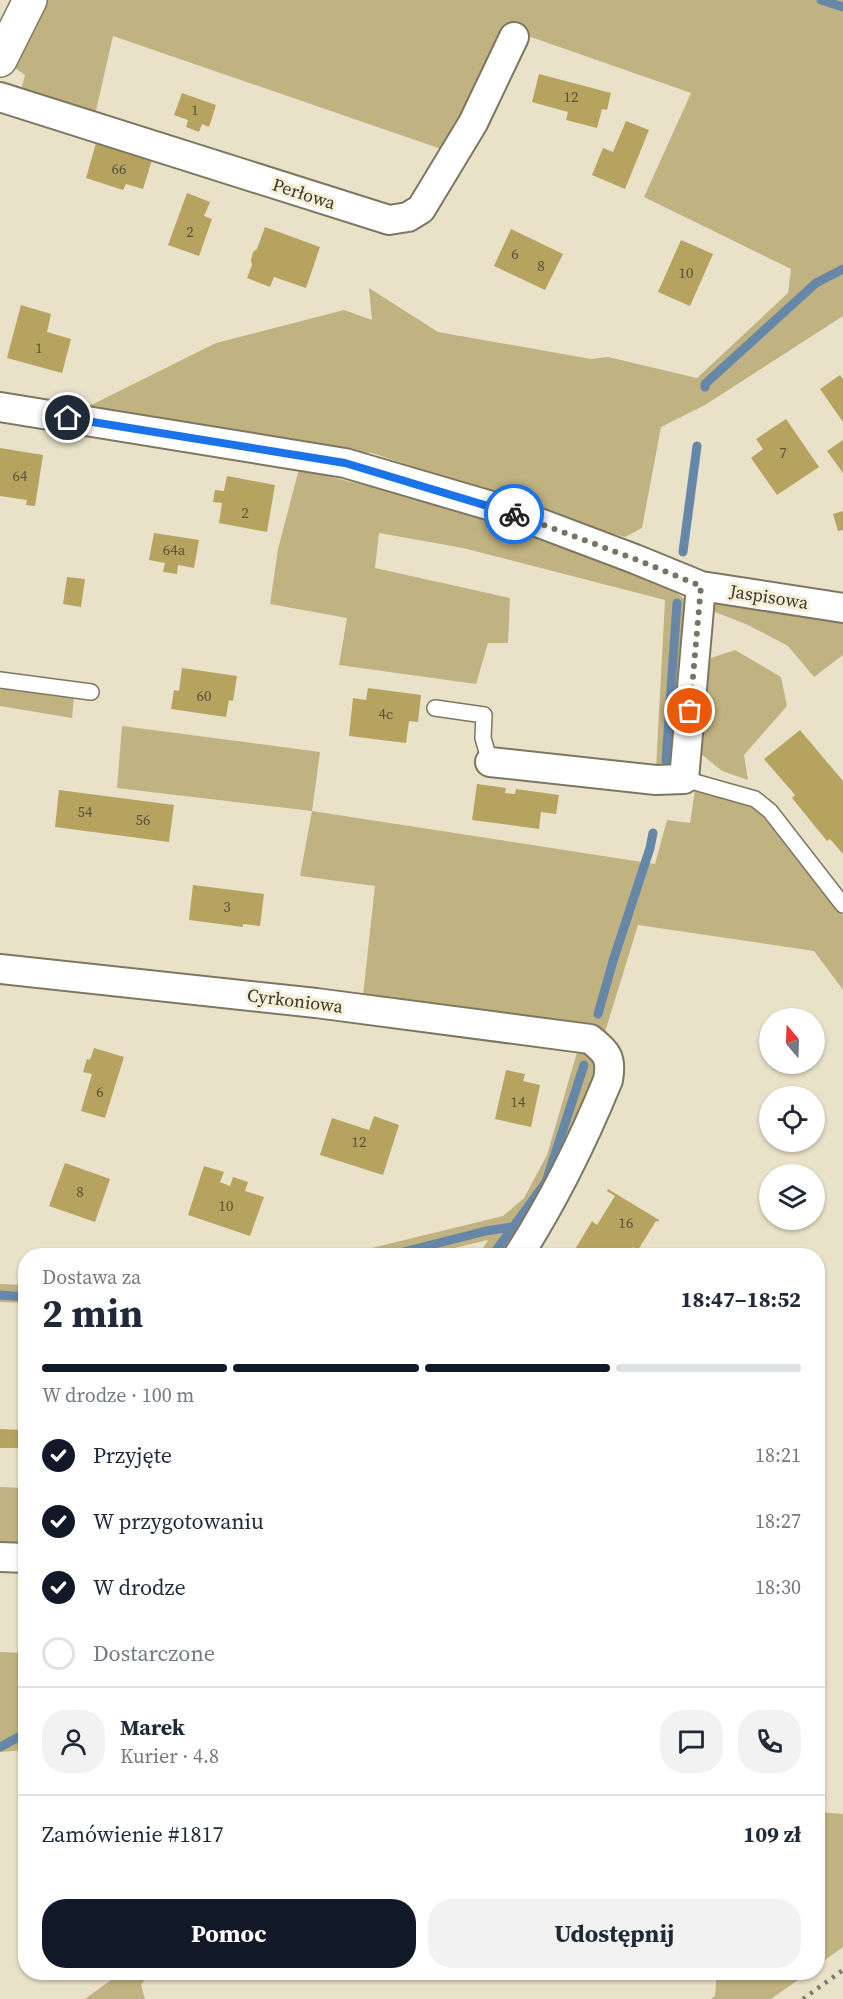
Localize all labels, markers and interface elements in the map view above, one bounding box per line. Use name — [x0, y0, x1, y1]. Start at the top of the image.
house number: 12 — [563, 86, 579, 107]
house number: 1 — [191, 99, 199, 120]
house number: 66 — [111, 158, 127, 179]
street label: Perłowa — [270, 172, 340, 216]
house number: 2 — [186, 221, 194, 242]
house number: 6 — [511, 243, 519, 264]
house number: 8 — [537, 255, 545, 276]
house number: 10 — [678, 262, 694, 283]
house number: 1 — [35, 337, 43, 358]
pin — [42, 392, 93, 443]
icon: home — [51, 401, 84, 434]
house number: 7 — [779, 442, 787, 463]
house number: 64 — [12, 465, 28, 486]
courier — [484, 484, 544, 544]
icon: bike — [498, 498, 531, 531]
house number: 2 — [241, 502, 249, 523]
house number: 64a — [163, 539, 186, 560]
street label: Jaspisowa — [727, 578, 811, 615]
house number: 60 — [196, 685, 212, 706]
pin — [664, 685, 715, 736]
icon: bag — [673, 694, 706, 727]
house number: 4c — [379, 703, 393, 724]
house number: 54 — [77, 801, 93, 822]
house number: 56 — [135, 809, 151, 830]
house number: 3 — [223, 896, 231, 917]
street label: Cyrkoniowa — [246, 982, 345, 1019]
north arrow — [759, 1008, 825, 1074]
map controls — [759, 1008, 825, 1230]
house number: 6 — [96, 1081, 104, 1102]
button: locate — [759, 1086, 825, 1152]
house number: 14 — [510, 1091, 526, 1112]
house number: 12 — [351, 1131, 367, 1152]
button: layers — [759, 1164, 825, 1230]
house number: 8 — [76, 1181, 84, 1202]
house number: 10 — [218, 1195, 234, 1216]
house number: 16 — [618, 1212, 634, 1233]
text: Dostawa za — [42, 1263, 141, 1291]
text: 18:47–18:52 — [681, 1284, 801, 1314]
text: 2 min — [42, 1287, 143, 1340]
text: W drodze · 100 m — [42, 1381, 194, 1409]
icon: check — [42, 1439, 75, 1472]
text: Przyjęte — [93, 1440, 172, 1470]
text: 18:21 — [755, 1441, 801, 1469]
icon: check — [42, 1505, 75, 1538]
text: W przygotowaniu — [93, 1506, 264, 1536]
text: 18:27 — [755, 1507, 801, 1535]
icon: check — [42, 1571, 75, 1604]
text: W drodze — [93, 1572, 186, 1602]
text: 18:30 — [755, 1573, 801, 1601]
text: Dostarczone — [93, 1638, 215, 1668]
button: person — [42, 1710, 105, 1773]
button: chat — [660, 1710, 723, 1773]
button: phone — [738, 1710, 801, 1773]
text: Marek — [120, 1712, 185, 1742]
text: Kurier · 4.8 — [120, 1742, 219, 1770]
text: Zamówienie #1817 — [42, 1819, 224, 1849]
text: 109 zł — [743, 1819, 801, 1849]
button: Pomoc — [42, 1899, 416, 1968]
button: Udostępnij — [428, 1899, 801, 1968]

